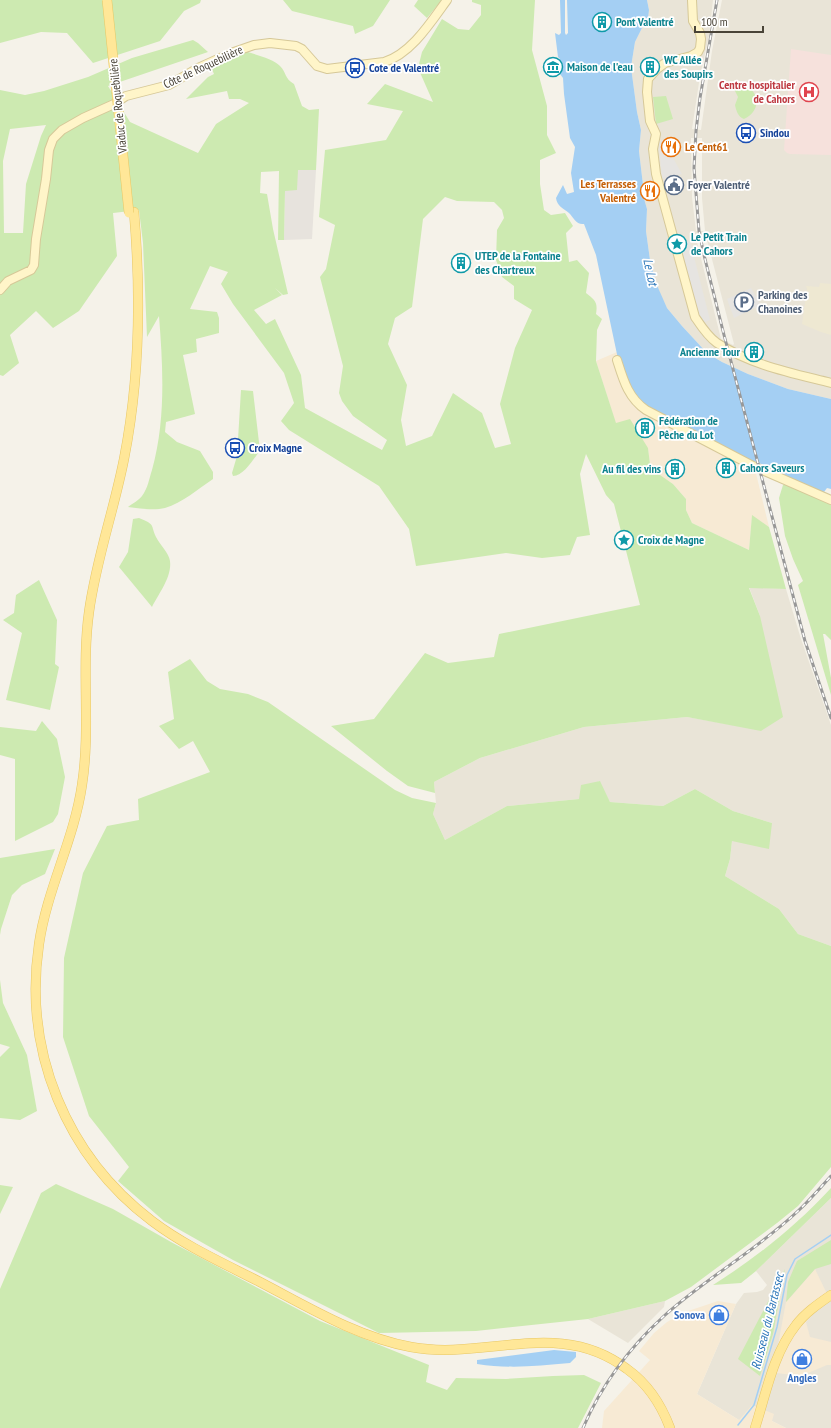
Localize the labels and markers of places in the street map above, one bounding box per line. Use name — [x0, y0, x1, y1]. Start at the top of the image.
building icon: Pont Valentré — [591, 11, 613, 33]
place label: Pont Valentré — [616, 14, 674, 29]
place label: WC Allée des Soupirs — [663, 52, 713, 81]
museum icon: Maison de l'eau — [542, 56, 564, 78]
building icon: WC Allée des Soupirs — [639, 56, 661, 78]
bus stop icon: Cote de Valentré — [344, 57, 366, 79]
place label: Maison de l'eau — [567, 59, 633, 74]
place label: Cote de Valentré — [369, 60, 439, 75]
place label: Centre hospitalier de Cahors — [719, 77, 795, 106]
hospital icon: Centre hospitalier de Cahors — [798, 81, 820, 103]
bus stop icon: Sindou — [735, 122, 757, 144]
place label: Sindou — [760, 125, 789, 140]
restaurant icon: Le Cent61 — [660, 136, 682, 158]
place label: Le Cent61 — [685, 139, 728, 154]
public building icon: Foyer Valentré — [663, 174, 685, 196]
place label: Les Terrasses Valentré — [580, 176, 636, 205]
place label: Foyer Valentré — [688, 177, 750, 192]
restaurant icon: Les Terrasses Valentré — [639, 180, 661, 202]
place label: Le Petit Train de Cahors — [691, 229, 747, 258]
place icon: Le Petit Train de Cahors — [666, 233, 688, 255]
place label: UTEP de la Fontaine des Chartreux — [475, 248, 561, 277]
building icon: UTEP de la Fontaine des Chartreux — [450, 252, 472, 274]
place label: Parking des Chanoines — [758, 287, 807, 316]
parking icon: Parking des Chanoines — [733, 291, 755, 313]
building icon: Ancienne Tour — [743, 341, 765, 363]
place label: Ancienne Tour — [679, 344, 740, 359]
place label: Fédération de Pêche du Lot — [659, 413, 718, 442]
building icon: Fédération de Pêche du Lot — [634, 417, 656, 439]
bus stop icon: Croix Magne — [224, 437, 246, 459]
place label: Croix Magne — [249, 440, 302, 455]
building icon: Cahors Saveurs — [715, 457, 737, 479]
building icon: Au fil des vins — [664, 458, 686, 480]
place label: Cahors Saveurs — [740, 460, 804, 475]
place label: Au fil des vins — [601, 461, 661, 476]
place icon: Croix de Magne — [613, 529, 635, 551]
place label: Croix de Magne — [638, 532, 704, 547]
shop icon: Sonova — [708, 1304, 730, 1326]
place label: Sonova — [674, 1307, 705, 1322]
shop icon: Angles — [791, 1348, 813, 1370]
place label: Angles — [787, 1370, 816, 1385]

